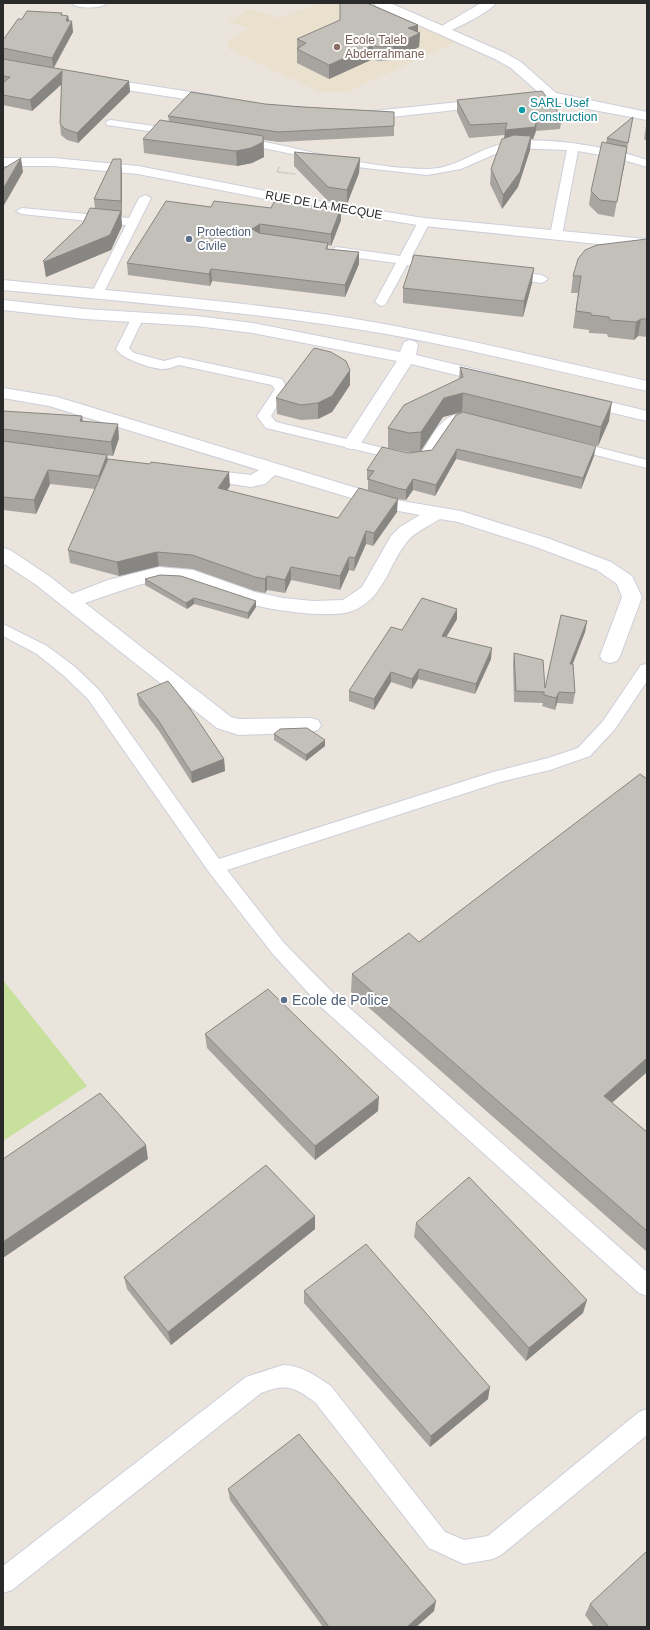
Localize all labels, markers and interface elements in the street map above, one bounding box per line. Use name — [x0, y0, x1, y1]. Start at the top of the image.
place label: Ecole Taleb Abderrahmane — [345, 33, 425, 61]
marker: Ecole Taleb Abderrahmane — [332, 42, 342, 52]
place label: SARL Usef Construction — [530, 96, 597, 124]
marker: SARL Usef Construction — [517, 105, 527, 115]
street label: RUE DE LA MECQUE — [264, 188, 384, 222]
place label: Protection Civile — [197, 225, 251, 253]
marker: Protection Civile — [184, 234, 194, 244]
place label: Ecole de Police — [292, 992, 389, 1008]
marker: Ecole de Police — [279, 995, 289, 1005]

